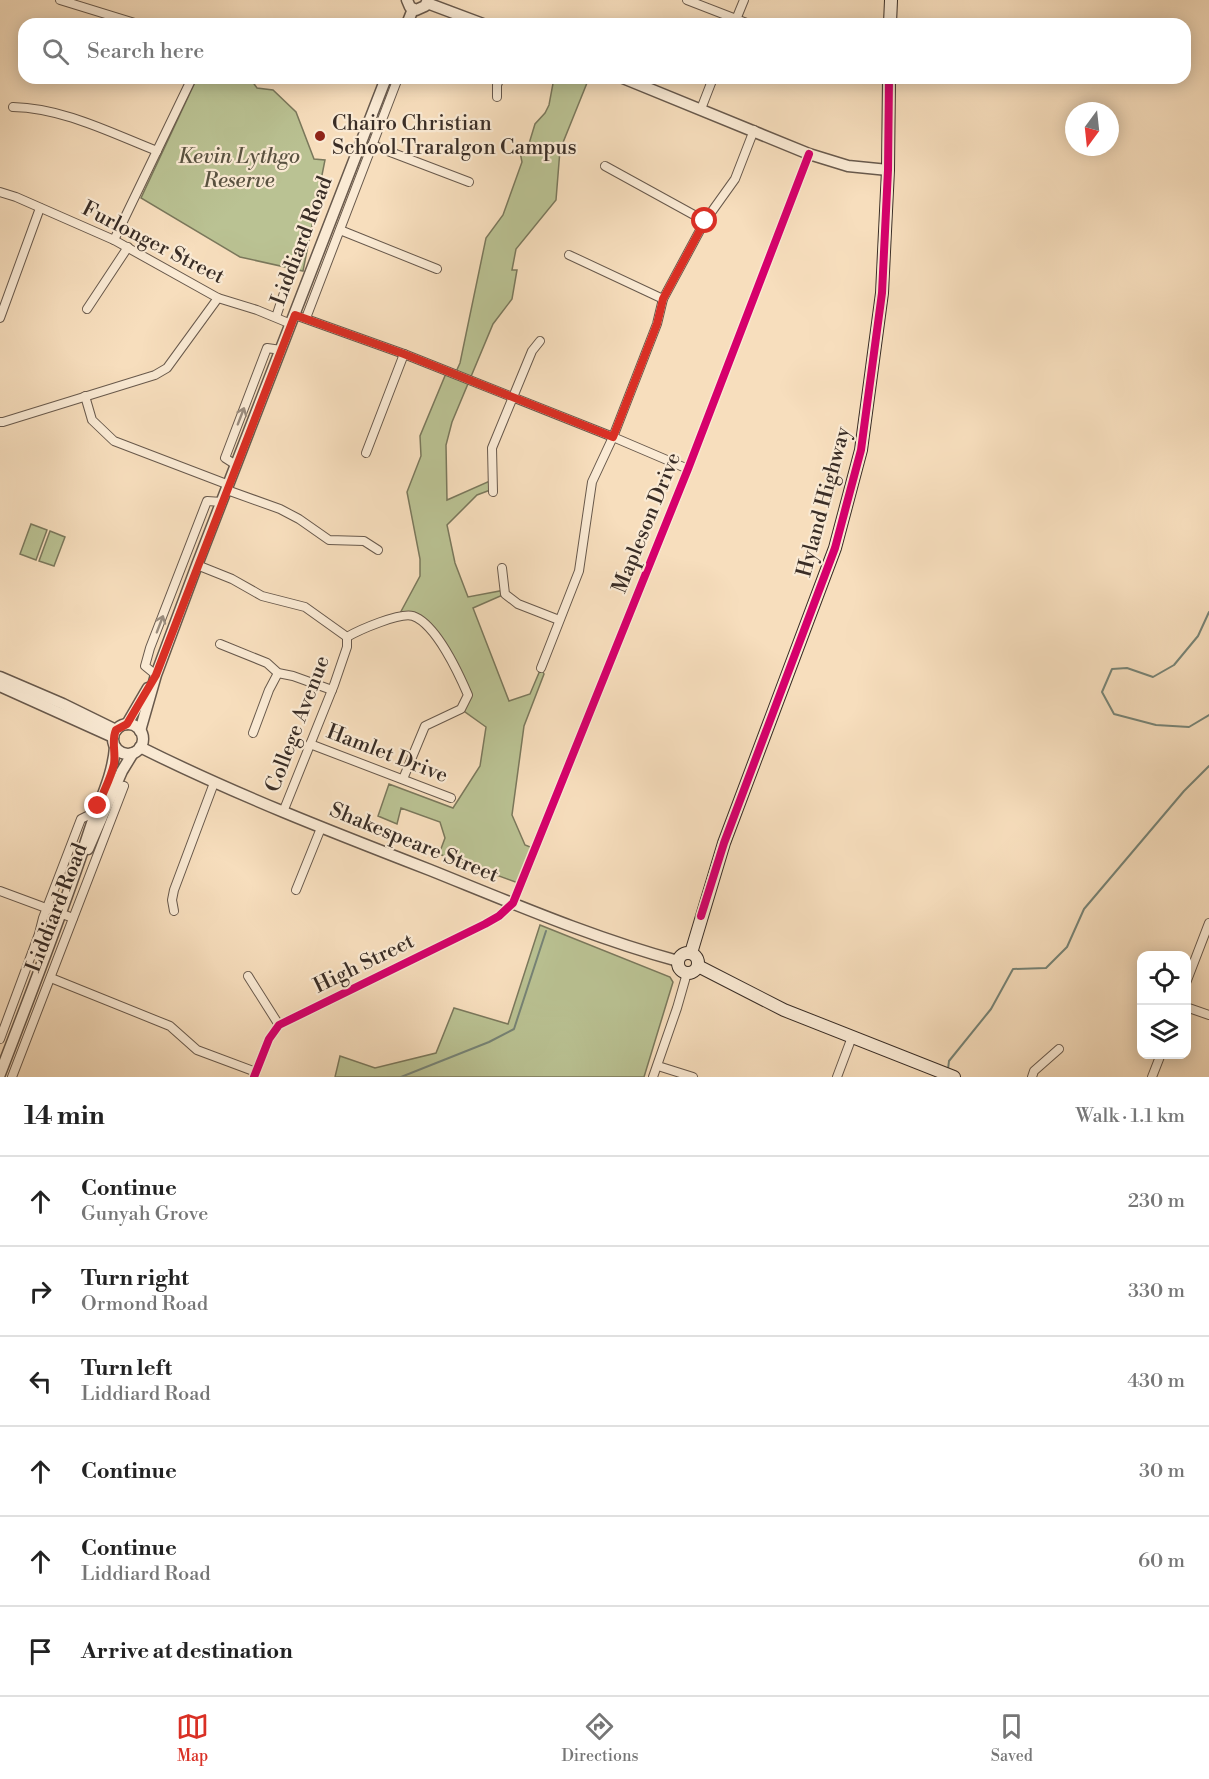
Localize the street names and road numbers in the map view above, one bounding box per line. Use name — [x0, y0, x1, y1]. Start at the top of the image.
street label: Liddiard Road — [265, 173, 339, 309]
street label: Furlonger Street — [77, 196, 229, 290]
street label: Hyland Highway — [791, 423, 857, 580]
street label: Mapleson Drive — [607, 449, 687, 597]
street label: College Avenue — [260, 652, 336, 796]
street label: Hamlet Drive — [323, 719, 451, 789]
street label: Shakespeare Street — [326, 797, 503, 889]
street label: Liddiard Road — [20, 840, 94, 976]
street label: High Street — [310, 928, 419, 999]

